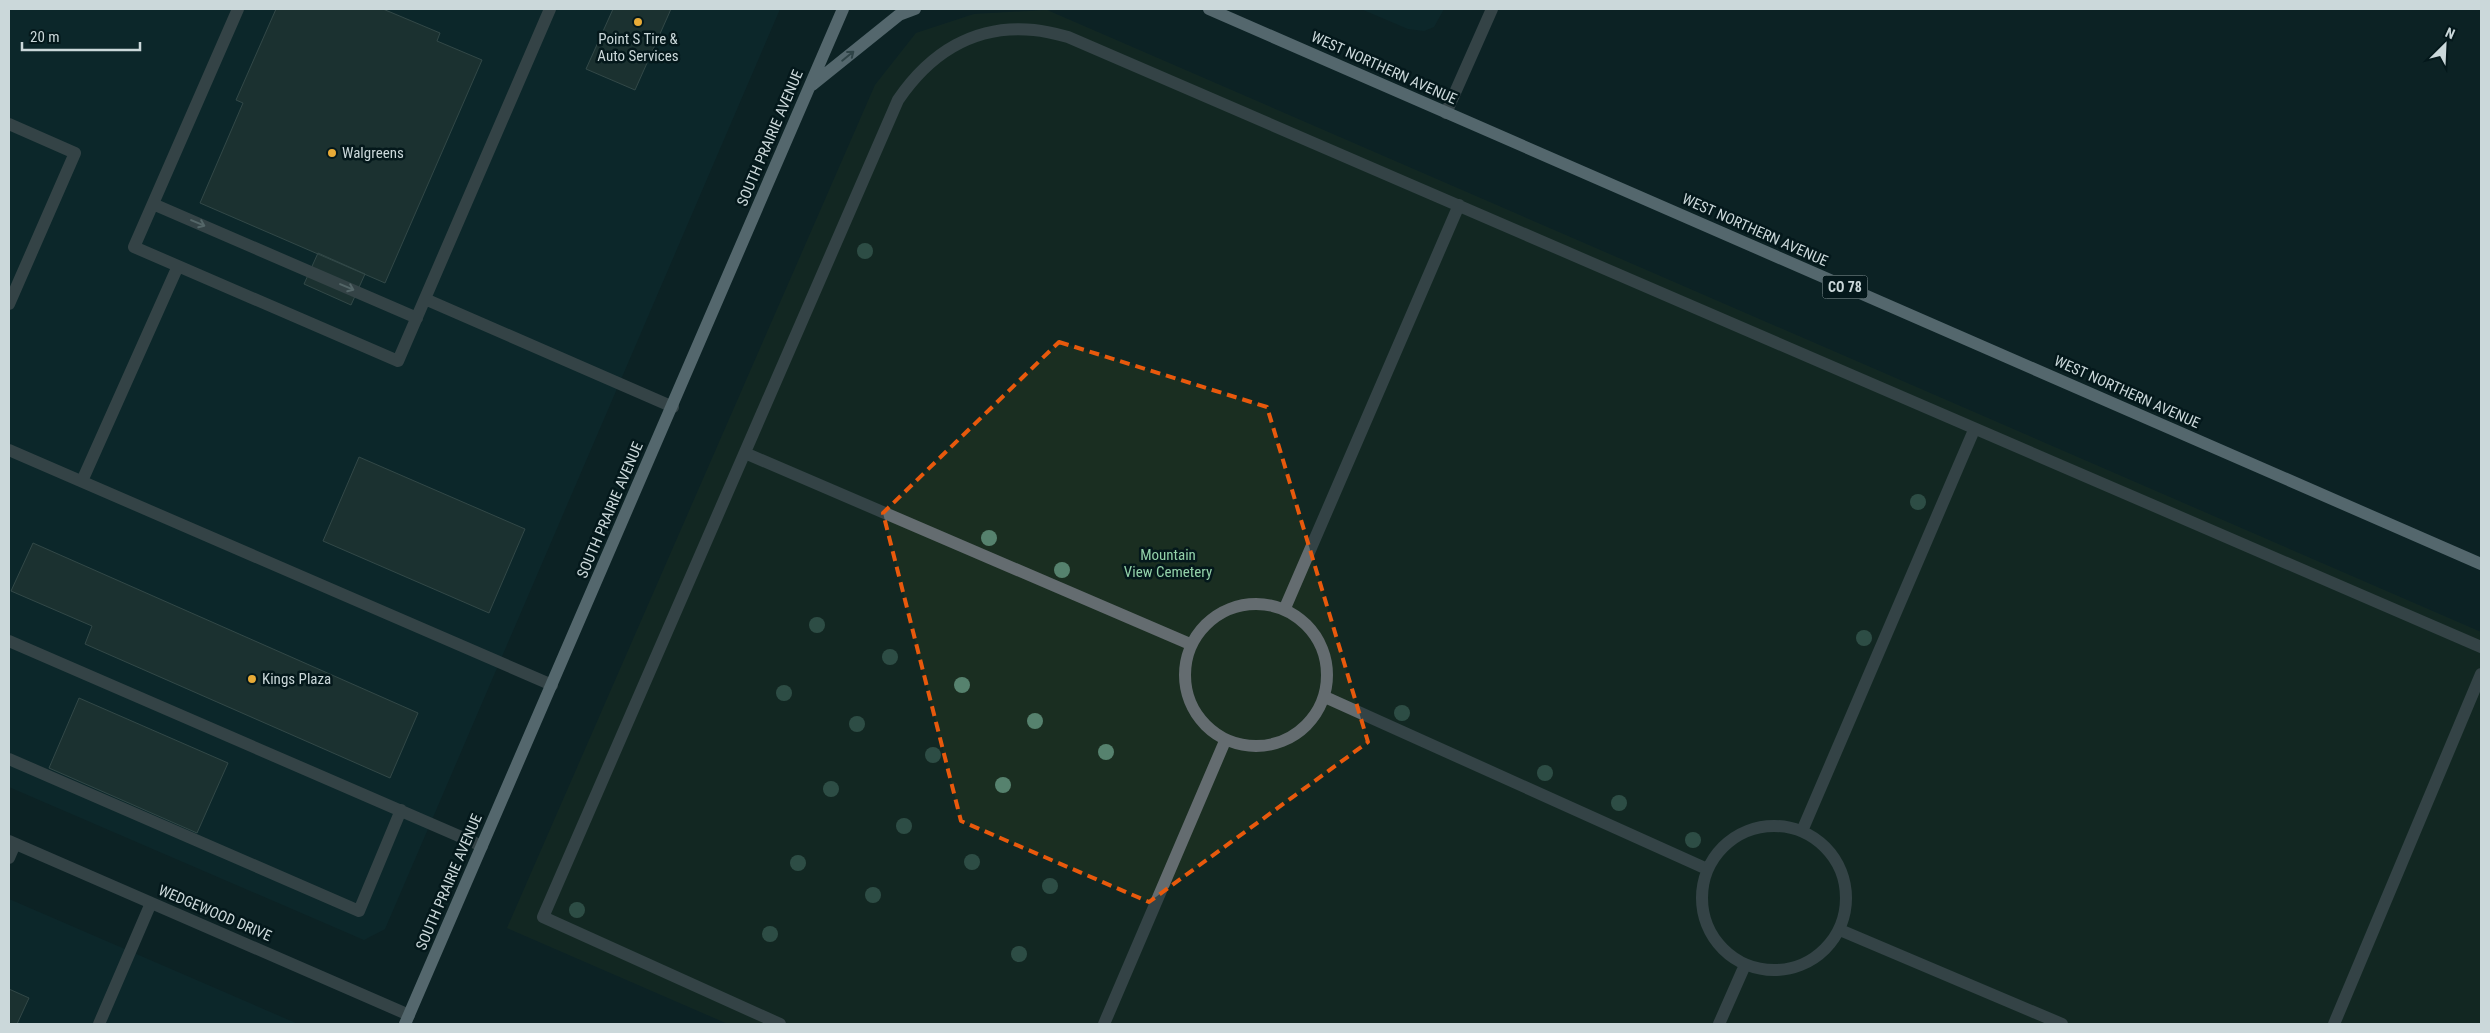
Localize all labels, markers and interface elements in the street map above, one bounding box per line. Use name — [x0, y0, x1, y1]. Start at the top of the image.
marker: Point S Tire & Auto Services — [632, 16, 644, 28]
scale bar — [22, 20, 140, 52]
north arrow — [2420, 20, 2470, 70]
text: N — [2443, 24, 2457, 42]
text: 20 m — [30, 28, 60, 46]
street label: WEST NORTHERN AVENUE — [1308, 28, 1460, 108]
place label: Point S Tire & Auto Services — [597, 30, 679, 65]
one-way arrow — [841, 50, 854, 61]
street label: SOUTH PRAIRIE AVENUE — [733, 67, 807, 209]
place label: Walgreens — [342, 144, 404, 162]
marker: Walgreens — [326, 147, 338, 159]
street label: WEST NORTHERN AVENUE — [1679, 190, 1831, 270]
one-way arrow — [190, 218, 205, 228]
road number: CO 78 — [1822, 276, 1868, 298]
one-way arrow — [339, 283, 354, 293]
street label: WEST NORTHERN AVENUE — [2051, 352, 2203, 432]
street label: SOUTH PRAIRIE AVENUE — [573, 439, 647, 581]
park label: Mountain View Cemetery — [1124, 546, 1212, 581]
place label: Kings Plaza — [262, 670, 331, 688]
marker: Kings Plaza — [246, 673, 258, 685]
street label: SOUTH PRAIRIE AVENUE — [412, 811, 486, 953]
street label: WEDGEWOOD DRIVE — [156, 881, 274, 945]

